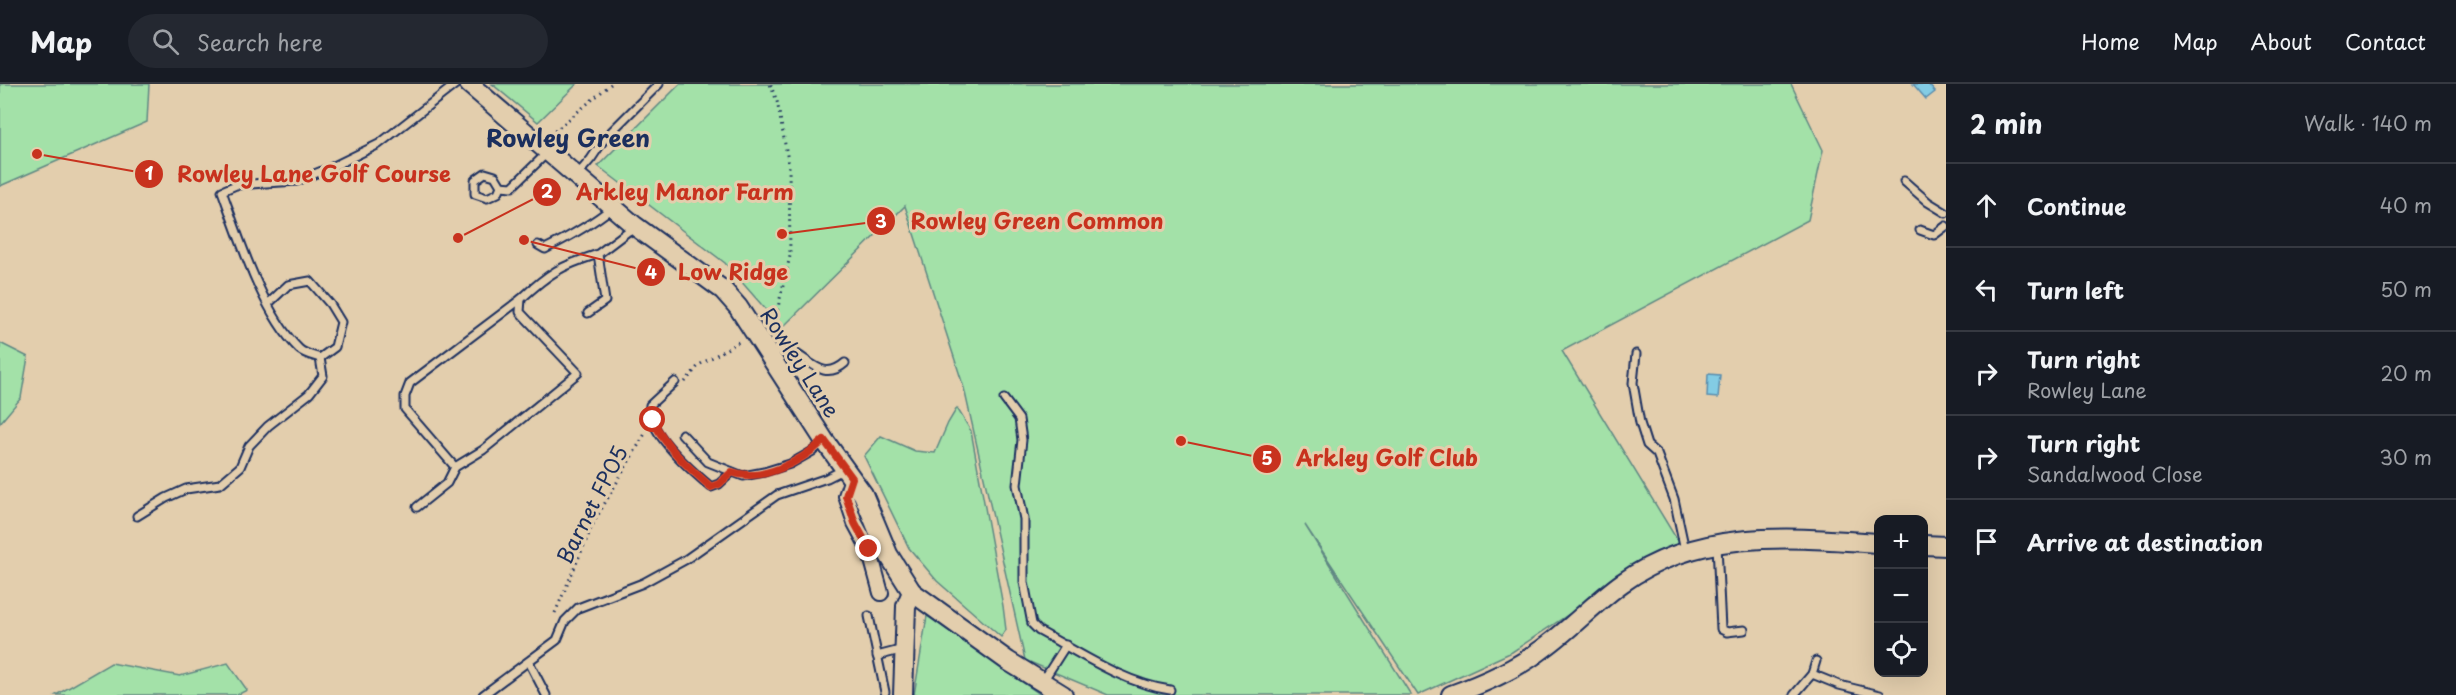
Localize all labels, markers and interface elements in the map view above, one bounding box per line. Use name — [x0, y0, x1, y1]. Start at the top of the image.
search box — [128, 14, 548, 68]
text: Map — [30, 20, 92, 63]
icon: search — [149, 25, 182, 58]
text: Search here — [197, 25, 323, 58]
text: Home — [2081, 25, 2140, 57]
text: Map — [2173, 25, 2218, 57]
text: About — [2251, 25, 2312, 57]
text: Contact — [2345, 25, 2426, 57]
text: 2 min — [1970, 104, 2043, 143]
text: Walk · 140 m — [2304, 108, 2432, 138]
district label: Rowley Green — [486, 119, 650, 155]
callout: Rowley Lane Golf Course — [134, 154, 464, 194]
text: Rowley Lane Golf Course — [177, 156, 451, 189]
text: 1 — [145, 159, 154, 186]
callout: Arkley Manor Farm — [532, 172, 807, 212]
text: Arkley Manor Farm — [575, 174, 794, 207]
text: 2 — [541, 177, 554, 204]
icon: ahead — [1970, 189, 2003, 222]
text: Continue — [2027, 189, 2126, 222]
text: 40 m — [2380, 190, 2432, 220]
callout: Rowley Green Common — [866, 201, 1177, 241]
text: Rowley Green Common — [910, 203, 1164, 236]
text: 3 — [875, 207, 887, 234]
callout: Low Ridge — [636, 252, 801, 292]
text: Low Ridge — [678, 254, 788, 287]
text: 4 — [645, 258, 657, 285]
icon: left — [1970, 273, 2003, 306]
text: Turn left — [2027, 273, 2124, 306]
text: 50 m — [2380, 274, 2432, 304]
street label: Rowley Lane — [753, 301, 849, 423]
text: Turn right — [2027, 342, 2140, 375]
icon: right — [1970, 357, 2003, 390]
text: 20 m — [2380, 358, 2432, 388]
text: Rowley Lane — [2027, 375, 2147, 405]
route start — [639, 406, 665, 432]
text: Turn right — [2027, 426, 2140, 459]
street label: Barnet FP05 — [548, 439, 634, 569]
callout: Arkley Golf Club — [1252, 439, 1492, 479]
text: Arkley Golf Club — [1295, 440, 1478, 473]
icon: right — [1970, 441, 2003, 474]
text: 30 m — [2379, 442, 2432, 472]
text: 5 — [1261, 444, 1273, 471]
text: Sandalwood Close — [2027, 459, 2203, 489]
map controls — [1874, 515, 1928, 677]
button: + — [1874, 515, 1928, 569]
icon: arrive — [1970, 525, 2003, 558]
text: Arrive at destination — [2027, 525, 2263, 558]
route end — [855, 535, 881, 561]
button: − — [1874, 569, 1928, 623]
button: locate — [1874, 623, 1928, 677]

